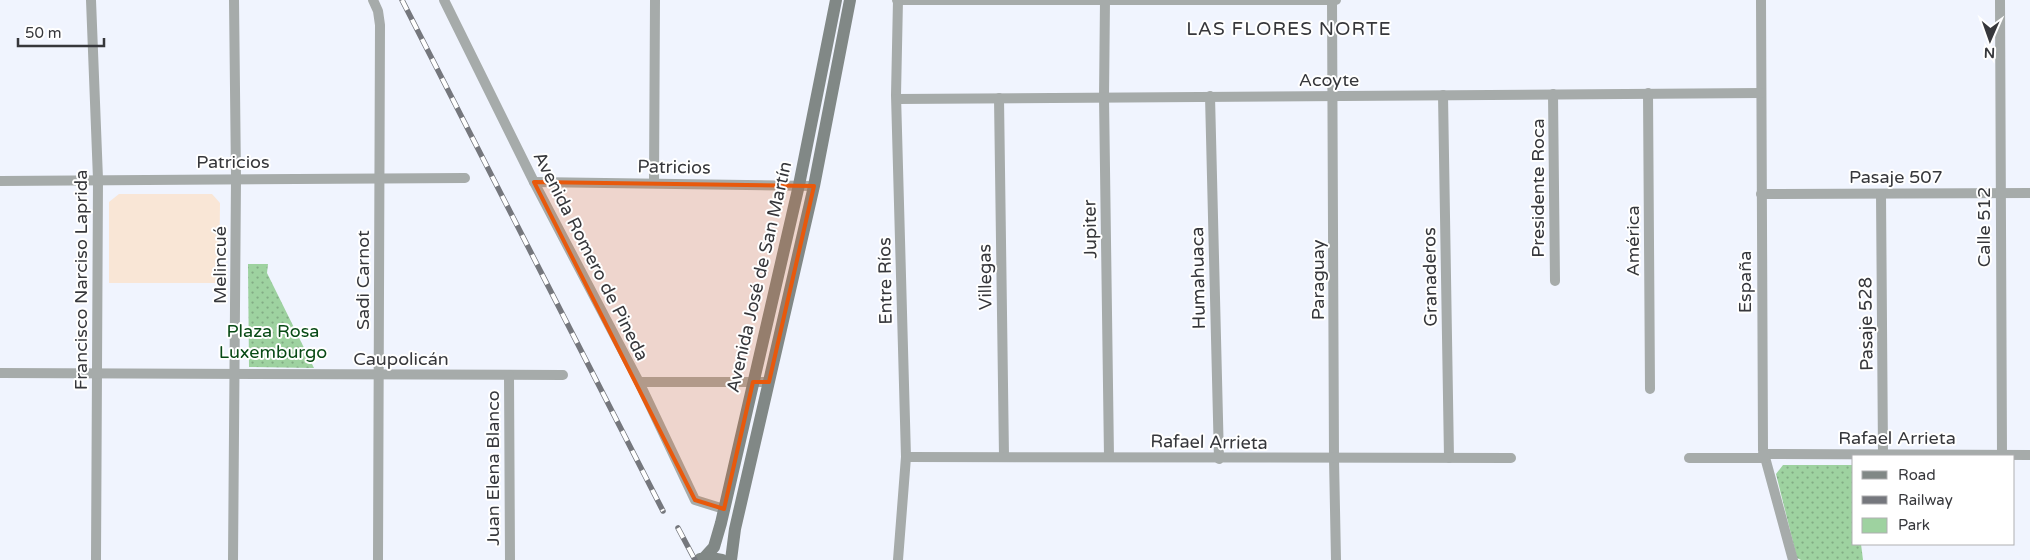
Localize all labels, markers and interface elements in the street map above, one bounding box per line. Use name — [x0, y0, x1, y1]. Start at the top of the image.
scale bar — [18, 15, 104, 47]
north arrow — [1965, 15, 2015, 65]
district label: LAS FLORES NORTE — [1186, 18, 1392, 40]
text: 50 m — [25, 24, 62, 42]
text: N — [1984, 44, 1995, 61]
street label: Acoyte — [1299, 69, 1359, 91]
street label: Presidente Roca — [1527, 118, 1549, 258]
street label: Avenida Romero de Pineda — [529, 148, 653, 364]
street label: Patricios — [196, 151, 270, 173]
street label: Patricios — [637, 155, 711, 179]
street label: Avenida José de San Martín — [722, 159, 796, 395]
street label: Pasaje 507 — [1849, 166, 1943, 188]
street label: Francisco Narciso Laprida — [70, 170, 92, 390]
street label: Calle 512 — [1973, 187, 1995, 267]
street label: Jupiter — [1078, 199, 1102, 259]
street label: América — [1622, 205, 1644, 277]
street label: Melincué — [209, 226, 231, 304]
street label: Humahuaca — [1186, 226, 1210, 330]
street label: Granaderos — [1418, 227, 1442, 327]
street label: Sadi Carnot — [352, 230, 374, 330]
street label: Entre Ríos — [873, 237, 897, 325]
street label: Paraguay — [1307, 239, 1329, 320]
street label: Villegas — [973, 244, 997, 310]
street label: España — [1734, 251, 1756, 313]
street label: Pasaje 528 — [1854, 277, 1878, 371]
park label: Plaza Rosa Luxemburgo — [219, 320, 327, 363]
street label: Caupolicán — [353, 348, 449, 370]
street label: Juan Elena Blanco — [482, 390, 504, 546]
street label: Rafael Arrieta — [1838, 427, 1956, 449]
street label: Rafael Arrieta — [1150, 430, 1268, 454]
legend — [1852, 455, 2015, 545]
text: Road — [1898, 466, 1936, 484]
text: Railway — [1898, 491, 1953, 509]
text: Park — [1898, 516, 1930, 534]

